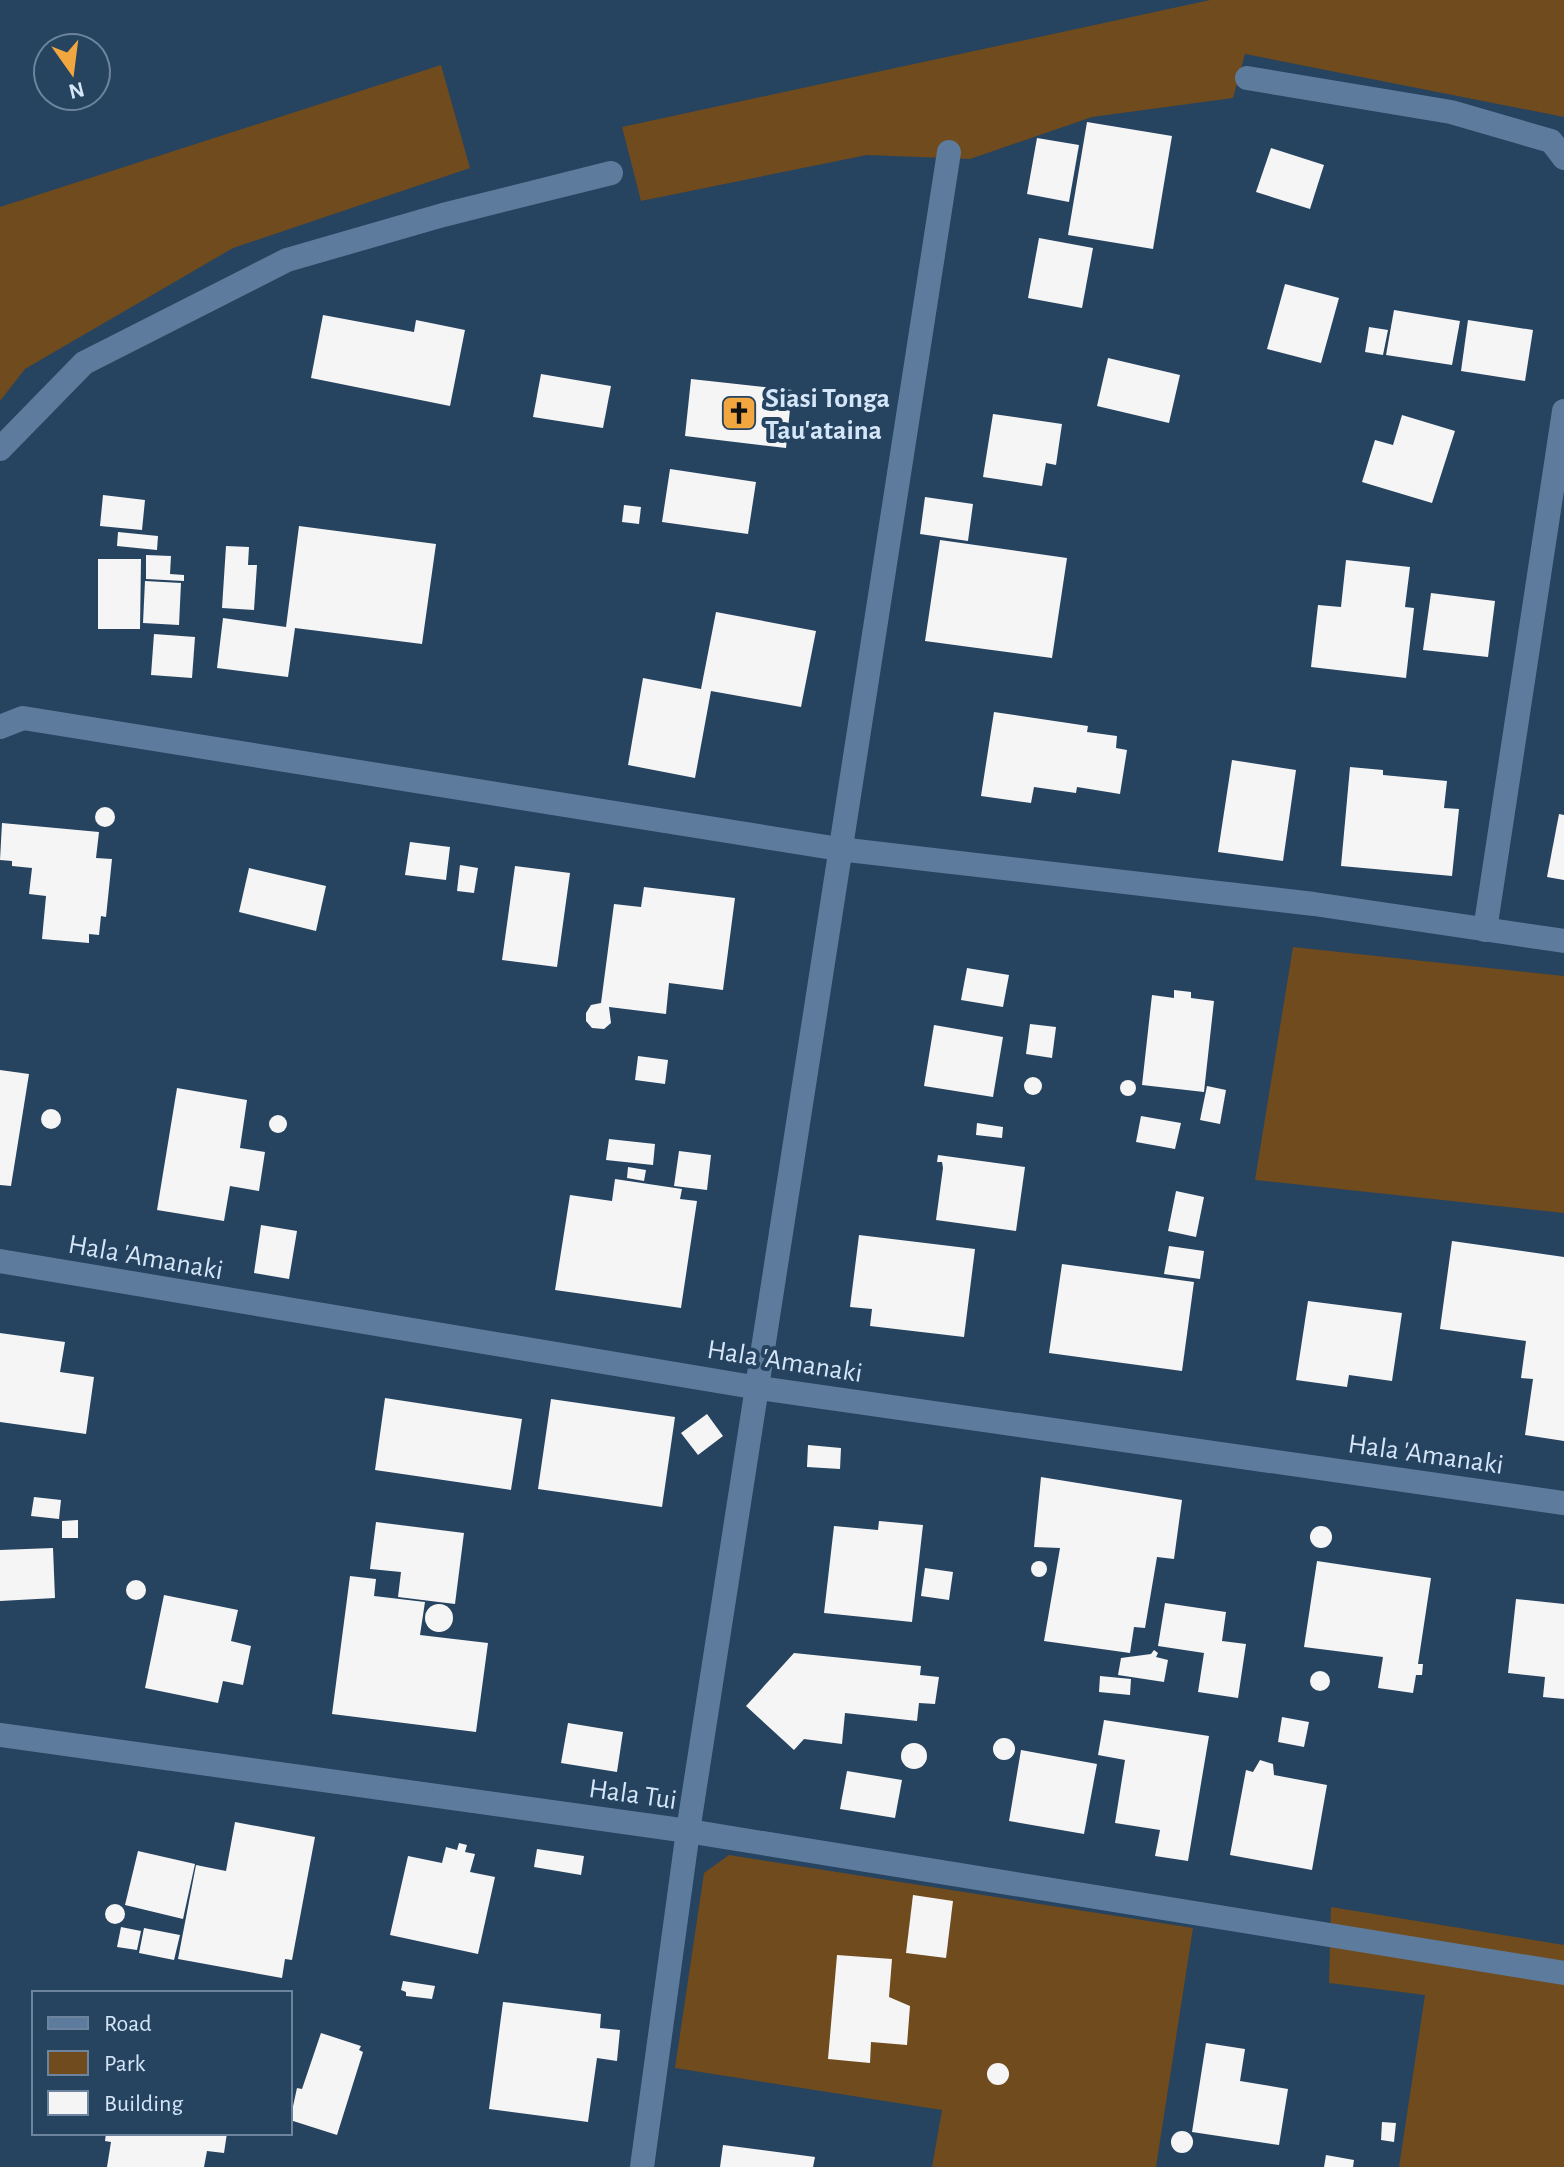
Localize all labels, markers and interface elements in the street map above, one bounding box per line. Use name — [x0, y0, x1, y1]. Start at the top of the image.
north arrow — [32, 32, 112, 112]
text: N — [67, 78, 87, 103]
place label: Siasi Tonga Tau'ataina — [765, 385, 890, 445]
church icon: Siasi Tonga Tau'ataina — [720, 394, 758, 432]
street label: Hala 'Amanaki — [66, 1231, 225, 1285]
street label: Hala 'Amanaki — [705, 1336, 864, 1388]
street label: Hala 'Amanaki — [1346, 1430, 1505, 1480]
street label: Hala Tui — [587, 1775, 679, 1815]
legend — [32, 1991, 292, 2135]
text: Road — [104, 2012, 152, 2036]
text: Park — [104, 2052, 145, 2076]
text: Building — [104, 2092, 183, 2116]

